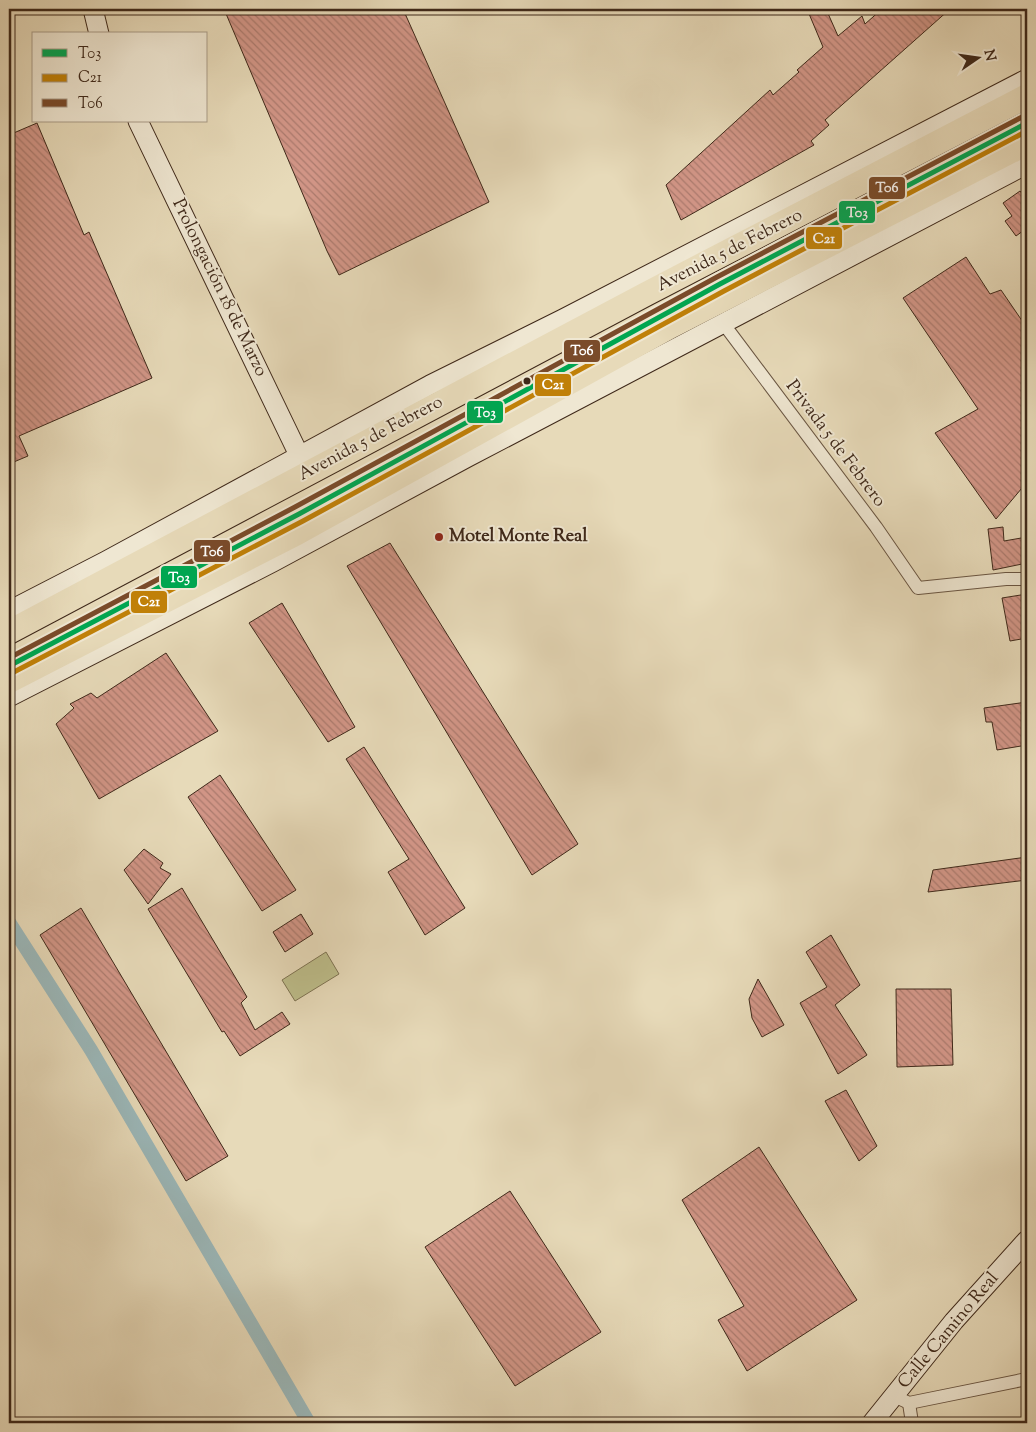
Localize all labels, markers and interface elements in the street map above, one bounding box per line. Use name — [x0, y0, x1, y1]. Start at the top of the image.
legend — [32, 32, 208, 122]
north arrow — [954, 32, 1004, 82]
text: T03 — [78, 44, 101, 65]
text: N — [978, 48, 1000, 63]
text: C21 — [78, 68, 102, 89]
text: T06 — [78, 94, 103, 115]
line badge: T06 — [868, 176, 906, 200]
text: T06 — [876, 179, 899, 199]
street label: Prolongación 18 de Marzo — [165, 195, 273, 381]
line badge: T03 — [838, 200, 876, 224]
street label: Avenida 5 de Febrero — [653, 203, 808, 299]
text: T03 — [846, 204, 868, 224]
line badge: C21 — [805, 226, 843, 250]
text: C21 — [813, 230, 835, 250]
line badge: T06 — [563, 339, 601, 363]
text: T06 — [571, 342, 594, 362]
line badge: C21 — [534, 373, 572, 397]
street label: Privada 5 de Febrero — [779, 375, 892, 513]
unlabelled marker — [522, 376, 532, 386]
text: C21 — [542, 376, 564, 396]
street label: Avenida 5 de Febrero — [294, 390, 448, 488]
line badge: T03 — [466, 400, 504, 424]
text: T03 — [474, 404, 496, 424]
place label: Motel Monte Real — [449, 524, 588, 550]
marker: Motel Monte Real — [433, 531, 445, 543]
line badge: T06 — [193, 539, 231, 563]
text: T06 — [201, 543, 224, 563]
line badge: T03 — [160, 565, 198, 589]
text: T03 — [168, 569, 190, 589]
line badge: C21 — [130, 590, 168, 614]
text: C21 — [138, 593, 160, 613]
street label: Calle Camino Real — [892, 1267, 1006, 1395]

